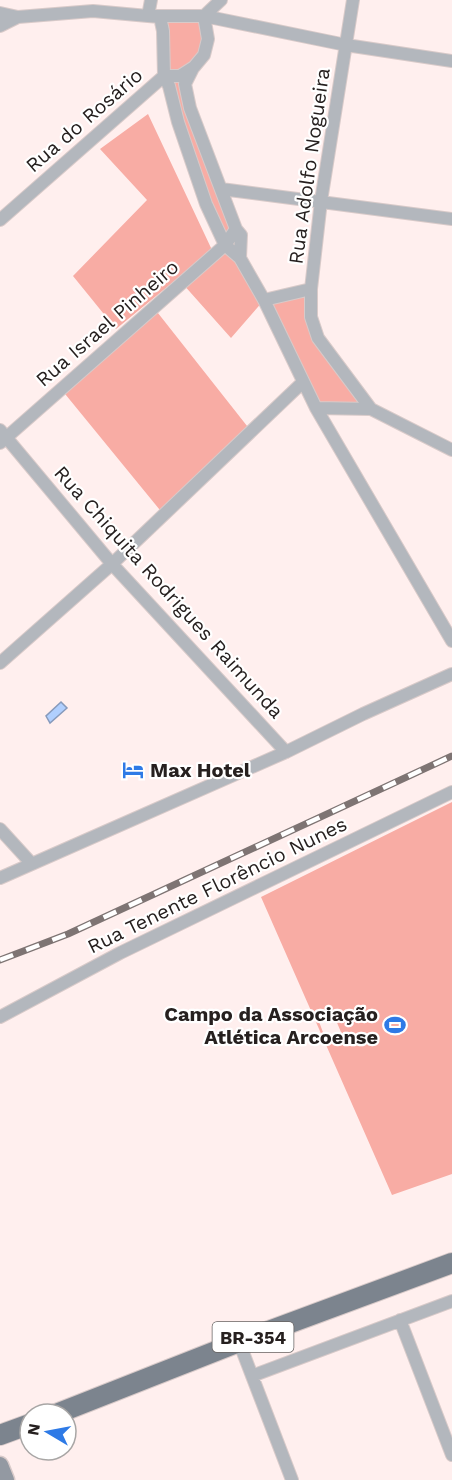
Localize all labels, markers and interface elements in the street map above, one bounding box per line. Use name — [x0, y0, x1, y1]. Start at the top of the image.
street label: Rua do Rosário — [21, 63, 147, 177]
street label: Rua Adolfo Nogueira — [283, 66, 335, 266]
street label: Rua Israel Pinheiro — [31, 254, 183, 392]
street label: Rua Chiquita Rodrigues Raimunda — [49, 461, 289, 723]
hotel icon: Max Hotel — [121, 758, 145, 782]
place label: Max Hotel — [150, 758, 251, 782]
street label: Rua Tenente Florêncio Nunes — [83, 812, 351, 958]
place label: Campo da Associação Atlética Arcoense — [164, 1002, 378, 1049]
sports icon: Campo da Associação Atlética Arcoense — [383, 1013, 407, 1037]
road number: BR-354 — [212, 1322, 294, 1352]
north arrow — [18, 1402, 78, 1462]
text: N — [23, 1422, 44, 1437]

